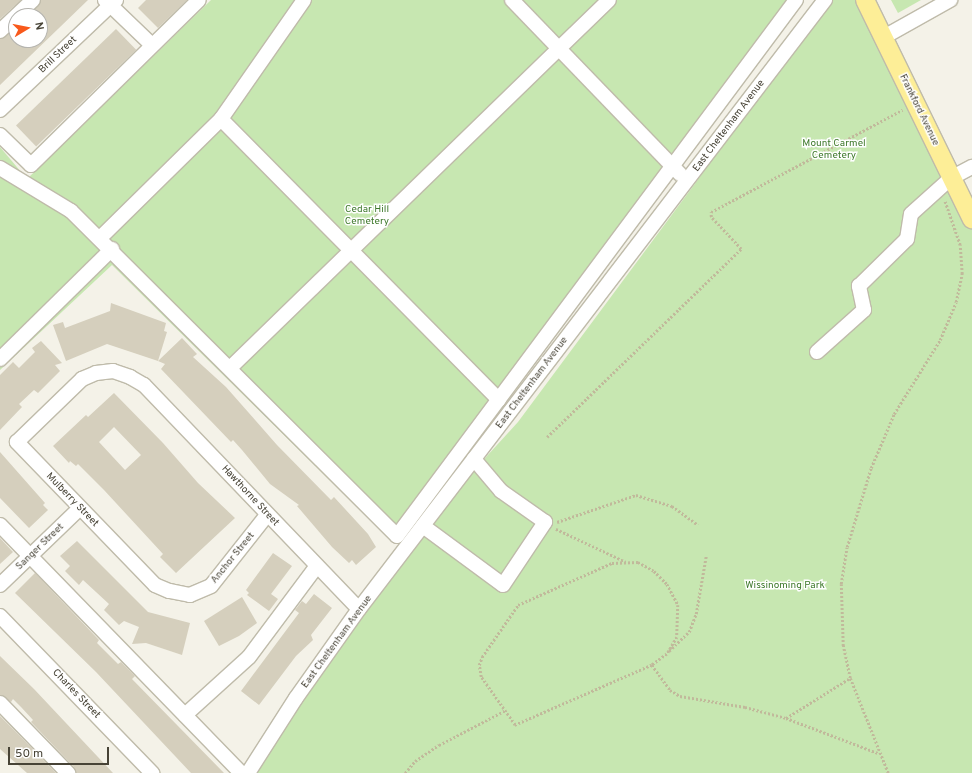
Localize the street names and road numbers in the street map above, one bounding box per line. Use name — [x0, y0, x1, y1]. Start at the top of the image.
street label: Brill Street — [37, 34, 79, 76]
street label: Frankford Avenue — [896, 72, 942, 148]
street label: East Cheltenham Avenue — [690, 78, 768, 174]
street label: East Cheltenham Avenue — [493, 335, 571, 431]
street label: Hawthorne Street — [219, 463, 281, 529]
street label: Mulberry Street — [43, 470, 101, 530]
street label: Sanger Street — [14, 521, 66, 573]
street label: Anchor Street — [209, 530, 257, 586]
street label: East Cheltenham Avenue — [299, 593, 375, 691]
street label: Charles Street — [50, 667, 102, 721]

